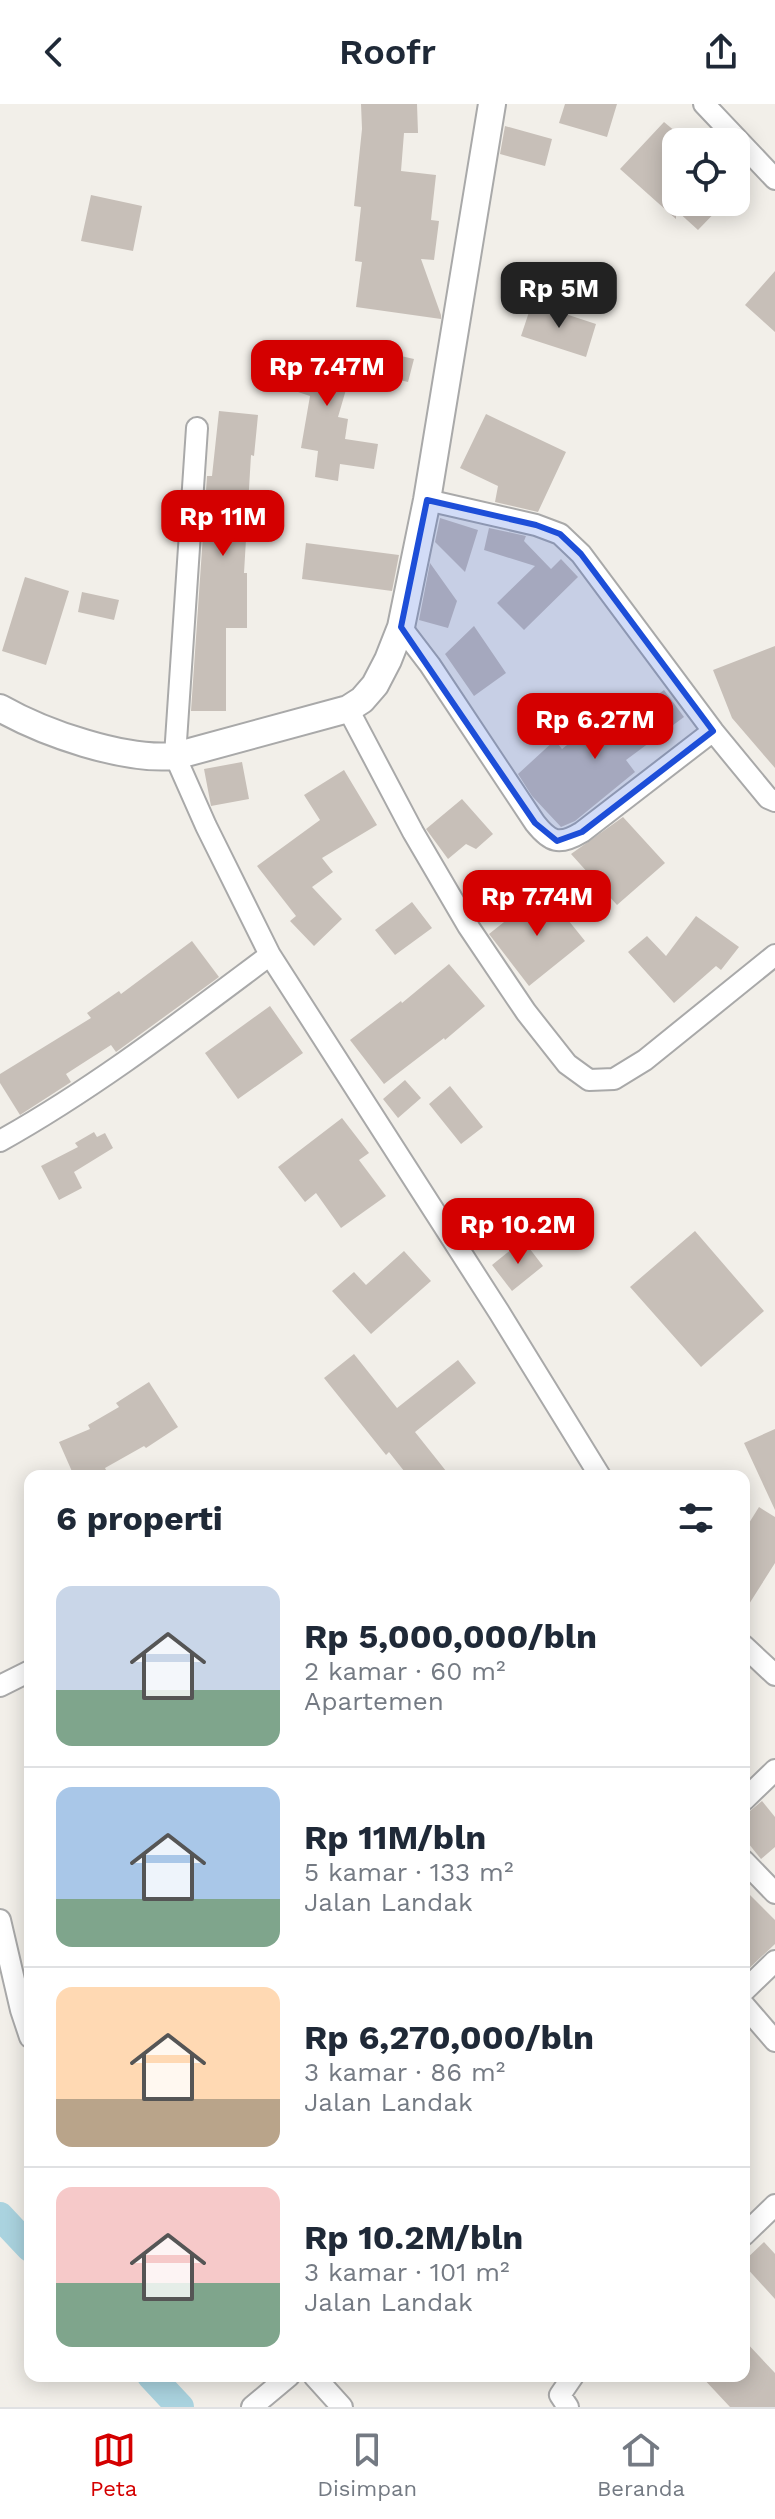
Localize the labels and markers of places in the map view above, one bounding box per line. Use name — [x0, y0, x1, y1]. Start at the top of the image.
pin: Rp 5M — [503, 262, 615, 330]
pin: Rp 7.47M — [244, 340, 410, 408]
pin: Rp 11M — [158, 490, 288, 558]
pin: Rp 6.27M — [512, 693, 678, 761]
pin: Rp 7.74M — [454, 870, 620, 938]
pin: Rp 10.2M — [435, 1198, 601, 1266]

